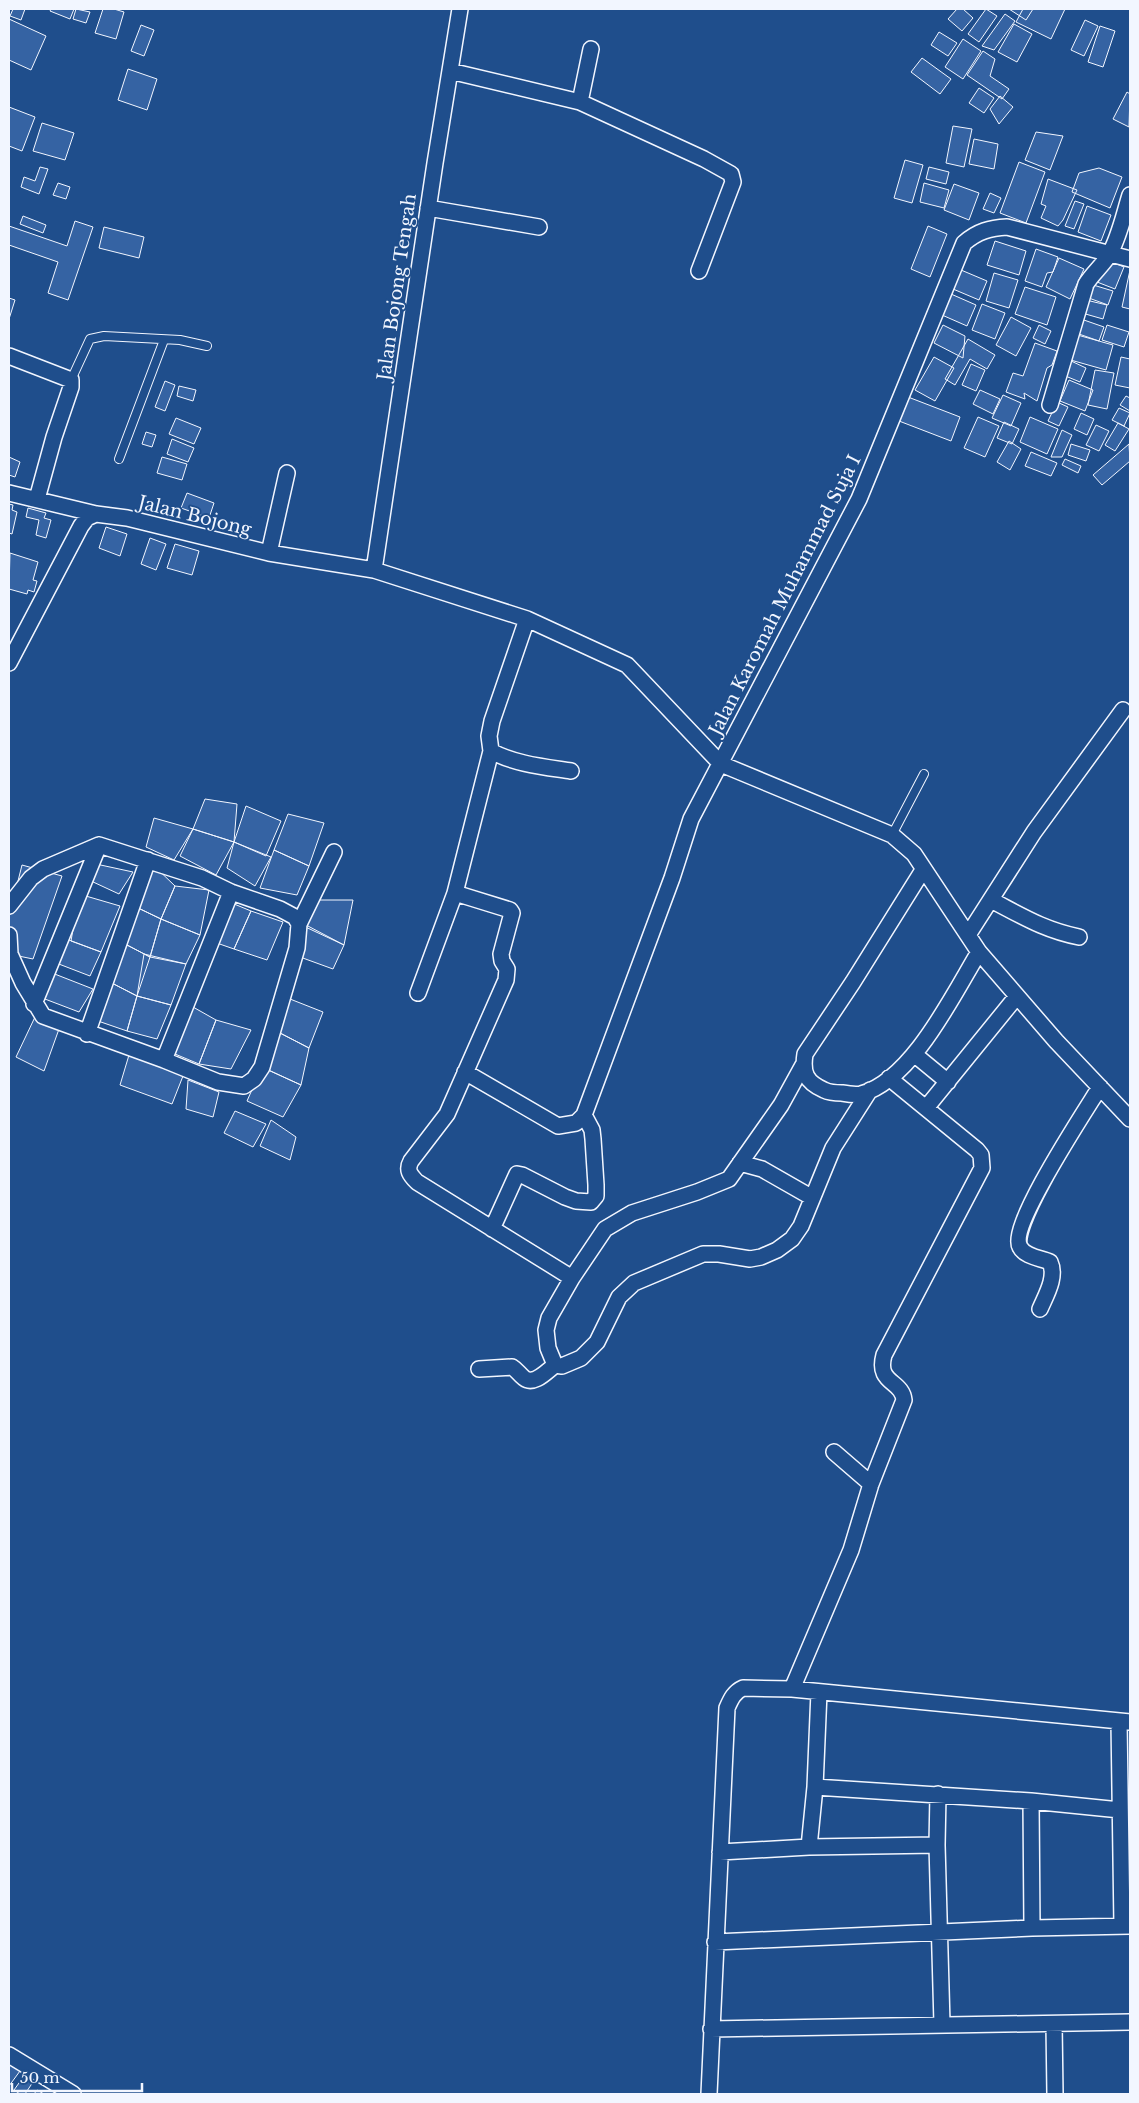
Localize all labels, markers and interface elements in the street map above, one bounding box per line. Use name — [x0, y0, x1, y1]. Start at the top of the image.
street label: Jalan Bojong Tengah — [373, 192, 421, 384]
street label: Jalan Karomah Muhammad Suja I — [703, 451, 866, 741]
street label: Jalan Bojong — [134, 491, 254, 541]
scale bar — [12, 2060, 142, 2092]
text: 50 m — [20, 2068, 60, 2087]

